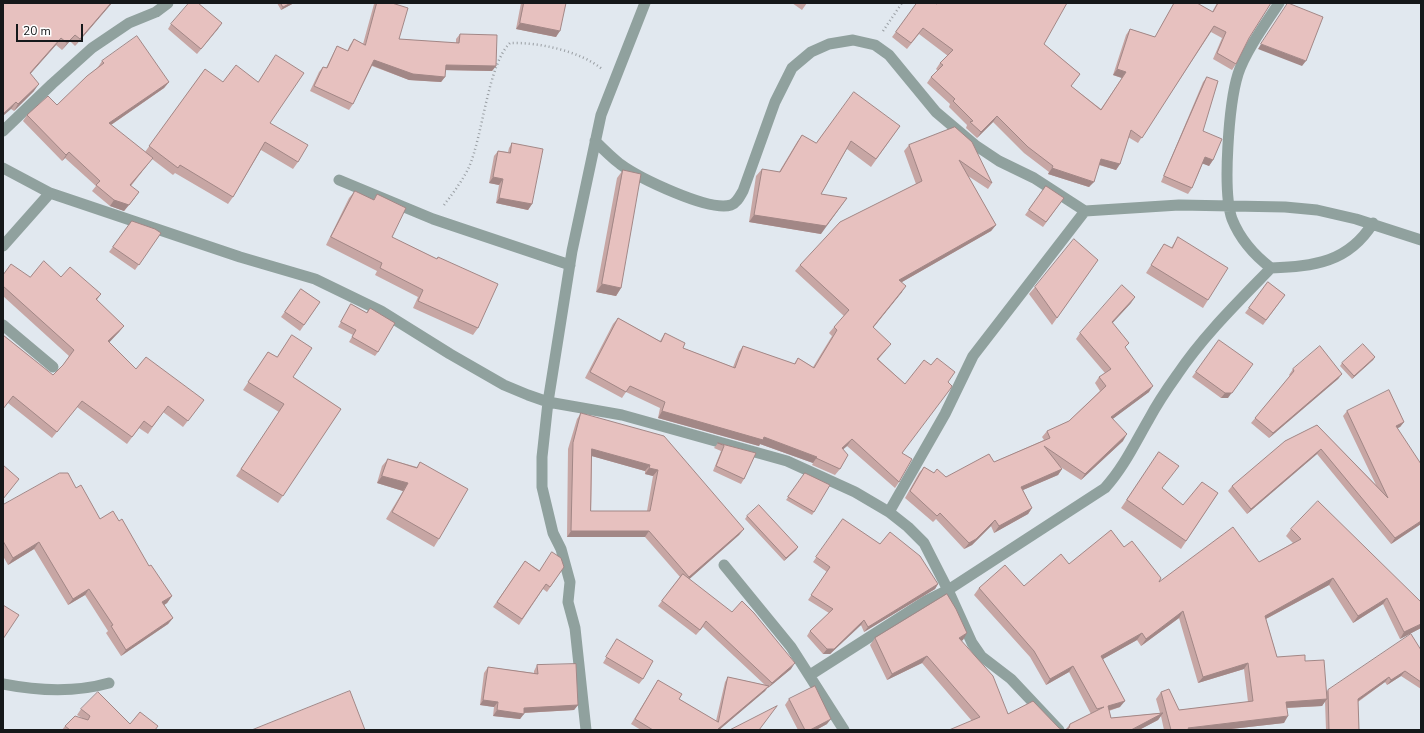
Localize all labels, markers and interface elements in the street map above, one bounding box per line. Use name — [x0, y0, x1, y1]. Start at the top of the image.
scale bar — [18, 16, 85, 42]
text: 20 m — [23, 23, 51, 39]

